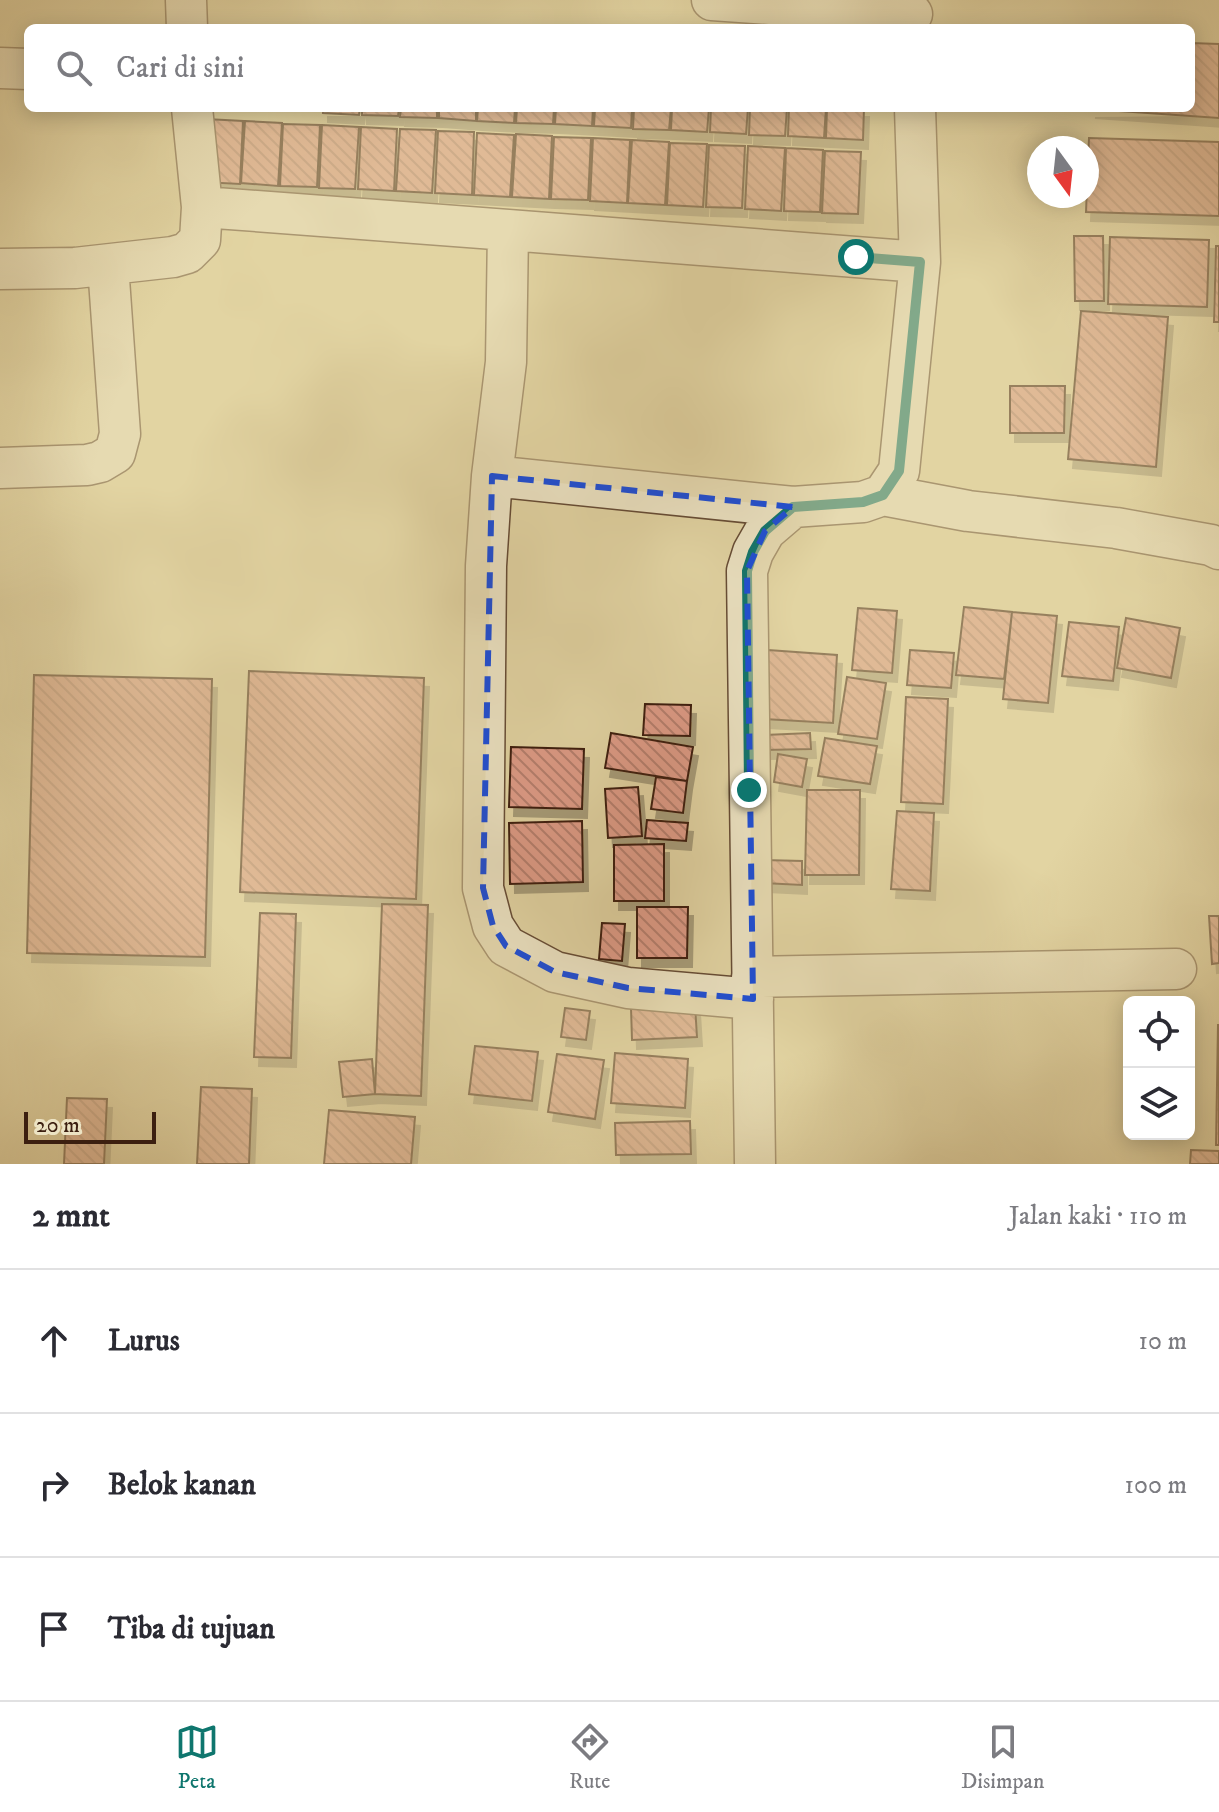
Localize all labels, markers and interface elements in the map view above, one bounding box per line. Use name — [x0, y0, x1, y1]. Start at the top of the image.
search box — [24, 24, 1195, 112]
icon: search — [52, 46, 96, 90]
text: Cari di sini — [116, 50, 244, 87]
north arrow — [1027, 136, 1099, 208]
route start — [838, 239, 874, 275]
route end — [731, 772, 767, 808]
map controls — [1123, 996, 1195, 1140]
button: locate — [1123, 996, 1195, 1068]
button: layers — [1123, 1068, 1195, 1140]
scale bar — [24, 1108, 156, 1144]
text: 20 m — [36, 1112, 80, 1139]
text: 2 mnt — [32, 1195, 110, 1237]
text: Jalan kaki · 110 m — [1009, 1200, 1187, 1233]
icon: ahead — [32, 1319, 76, 1363]
text: Lurus — [108, 1323, 180, 1360]
text: 10 m — [1138, 1325, 1187, 1358]
icon: right — [32, 1463, 76, 1507]
text: Belok kanan — [108, 1467, 256, 1504]
text: 100 m — [1124, 1469, 1187, 1502]
icon: arrive — [32, 1607, 76, 1651]
text: Tiba di tujuan — [108, 1611, 275, 1648]
tab: Peta — [175, 1720, 219, 1795]
tab: Rute — [568, 1720, 612, 1795]
tab: Disimpan — [961, 1720, 1044, 1795]

